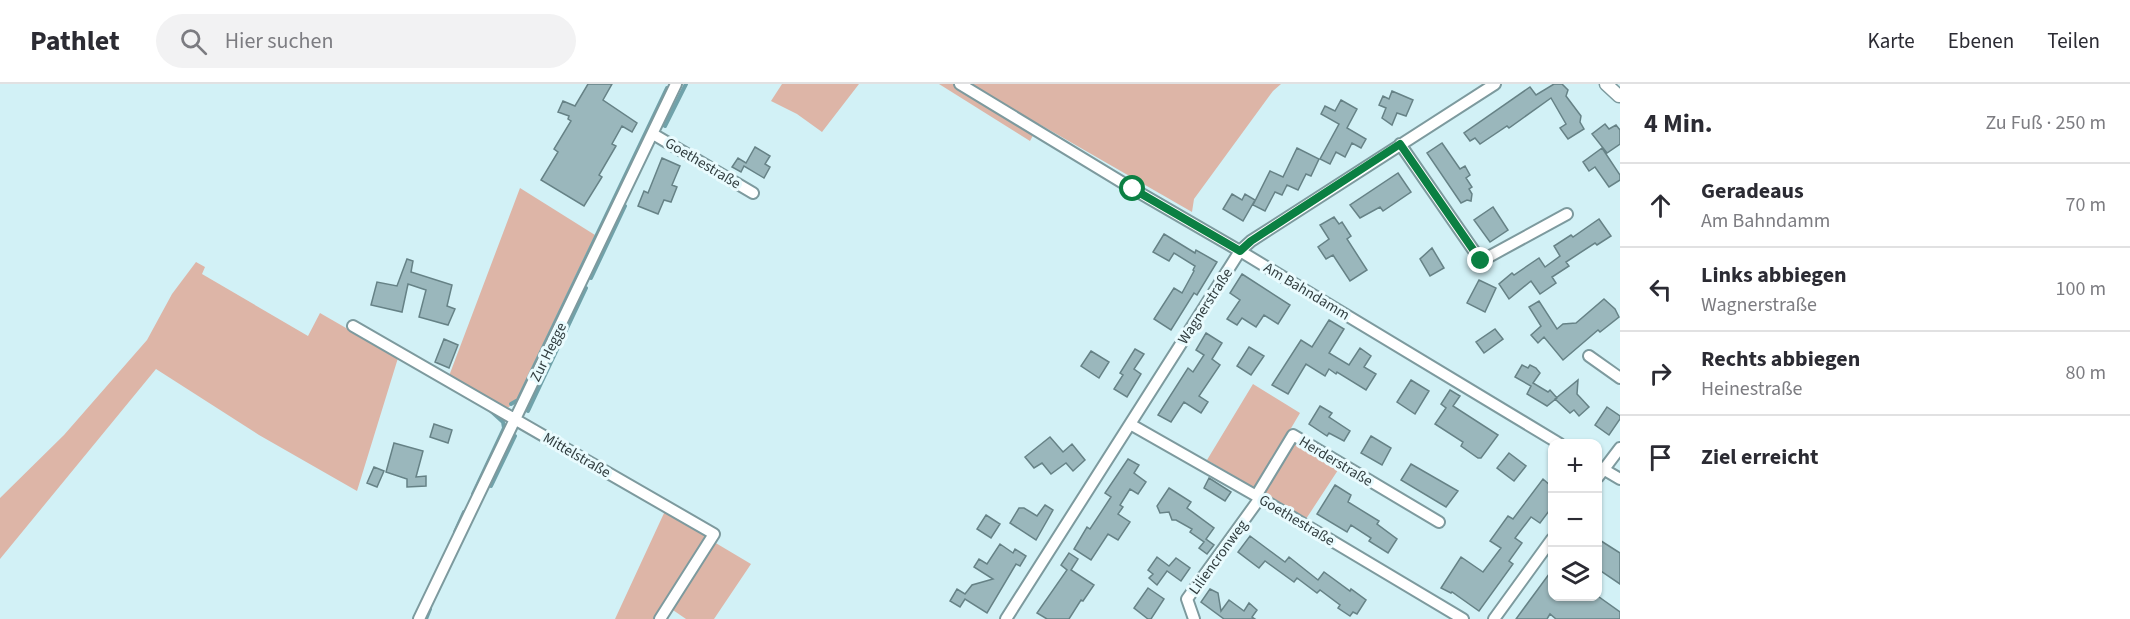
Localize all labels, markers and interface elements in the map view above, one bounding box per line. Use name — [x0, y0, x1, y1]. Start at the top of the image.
search box — [156, 14, 576, 68]
text: Pathlet — [30, 21, 120, 61]
icon: search — [177, 25, 210, 58]
text: Hier suchen — [225, 25, 334, 57]
text: Karte — [1868, 26, 1915, 56]
text: Ebenen — [1948, 26, 2014, 56]
text: Teilen — [2047, 26, 2100, 56]
text: 4 Min. — [1644, 105, 1713, 142]
text: Zu Fuß · 250 m — [1985, 109, 2106, 137]
street label: Goethestraße — [661, 133, 745, 194]
route start — [1119, 175, 1145, 201]
text: Geradeaus — [1701, 175, 1804, 207]
icon: ahead — [1644, 189, 1677, 222]
text: 70 m — [2066, 191, 2106, 219]
text: Am Bahndamm — [1701, 207, 1830, 235]
route end — [1467, 247, 1493, 273]
street label: Am Bahndamm — [1260, 257, 1354, 325]
text: Links abbiegen — [1701, 259, 1847, 291]
street label: Wagnerstraße — [1173, 264, 1238, 348]
icon: left — [1644, 273, 1677, 306]
text: 100 m — [2056, 275, 2106, 303]
text: Wagnerstraße — [1701, 291, 1817, 319]
street label: Zur Hegge — [525, 319, 572, 385]
text: Rechts abbiegen — [1701, 343, 1860, 375]
icon: right — [1644, 357, 1677, 390]
text: 80 m — [2066, 359, 2106, 387]
text: Heinestraße — [1701, 375, 1802, 403]
street label: Mittelstraße — [539, 428, 614, 483]
street label: Herderstraße — [1295, 431, 1377, 492]
map controls — [1548, 439, 1602, 601]
button: + — [1548, 439, 1602, 493]
icon: arrive — [1644, 441, 1677, 474]
text: Ziel erreicht — [1701, 441, 1819, 473]
street label: Goethestraße — [1255, 490, 1339, 551]
button: − — [1548, 493, 1602, 547]
street label: Liliencronweg — [1184, 515, 1253, 599]
button: layers — [1548, 547, 1602, 601]

